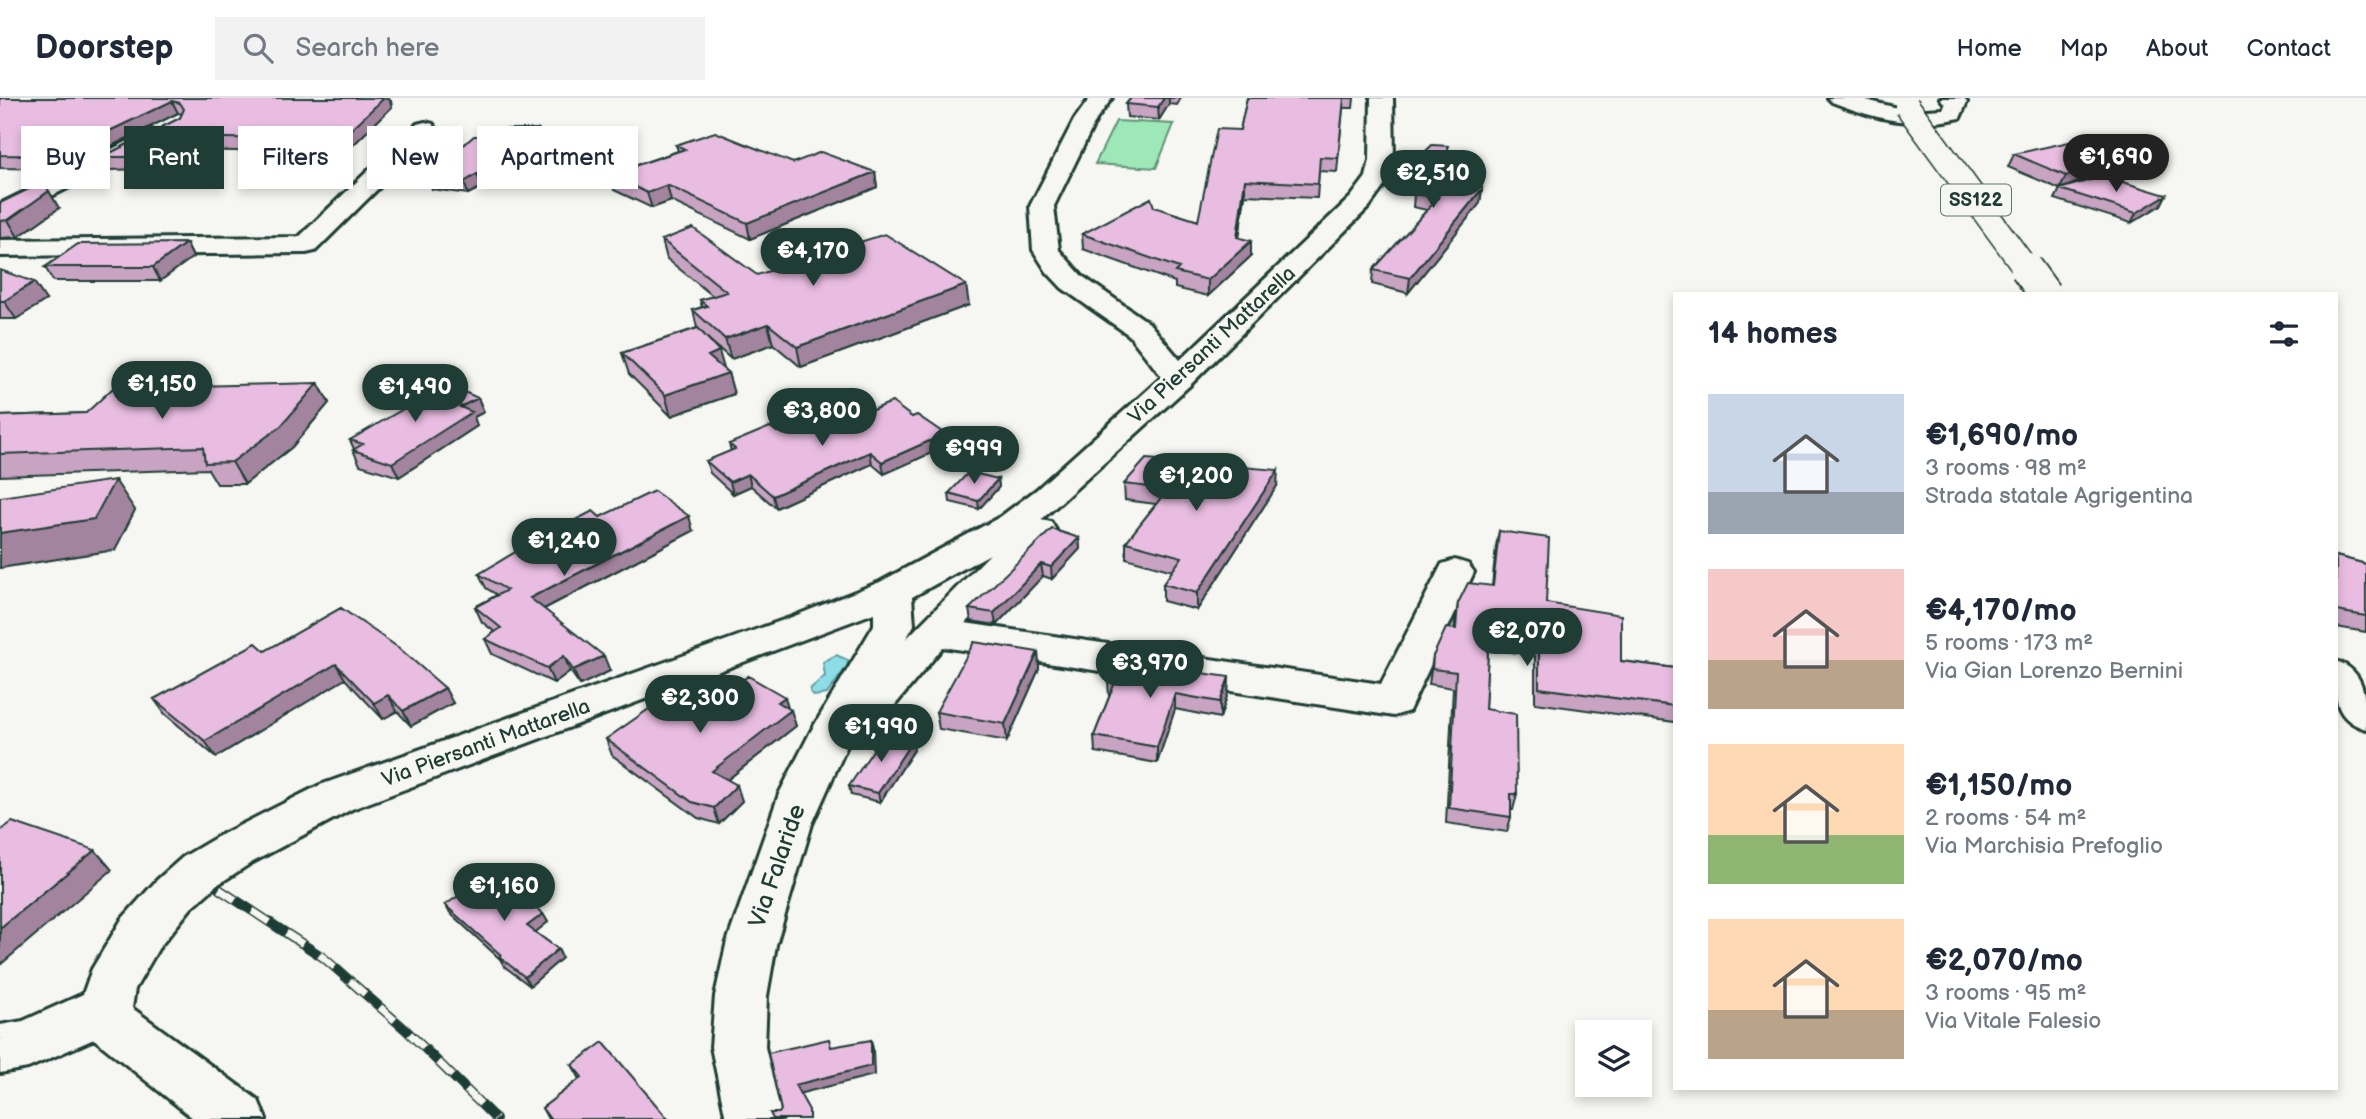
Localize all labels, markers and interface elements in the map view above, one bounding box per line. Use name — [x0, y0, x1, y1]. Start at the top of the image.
search box — [215, 17, 705, 80]
text: Doorstep — [35, 28, 173, 68]
icon: search — [239, 29, 277, 67]
text: Search here — [295, 33, 439, 64]
text: Home — [1957, 34, 2022, 63]
text: Map — [2060, 34, 2108, 63]
text: About — [2146, 34, 2208, 63]
text: Contact — [2246, 34, 2331, 63]
chip: Buy — [21, 126, 110, 189]
chip: Rent — [124, 126, 224, 189]
chip: Filters — [238, 126, 353, 189]
chip: New — [367, 126, 463, 189]
chip: Apartment — [477, 126, 638, 189]
pin: €1,690 — [2059, 134, 2173, 194]
text: €1,690 — [2079, 143, 2153, 171]
pin: €2,510 — [1376, 150, 1490, 210]
text: €2,510 — [1396, 159, 1470, 187]
road number: SS122 — [1941, 184, 2011, 216]
pin: €4,170 — [756, 228, 870, 288]
text: €4,170 — [777, 237, 849, 265]
street label: Via Piersanti Mattarella — [1123, 261, 1301, 429]
icon: filters — [2265, 315, 2303, 353]
text: 14 homes — [1708, 316, 1837, 352]
pin: €1,150 — [105, 362, 219, 421]
pin: €1,490 — [358, 364, 472, 424]
text: €1,150 — [127, 370, 197, 398]
text: €1,490 — [378, 373, 452, 401]
pin: €3,800 — [765, 388, 879, 448]
text: €3,800 — [783, 397, 861, 425]
text: €1,690/mo — [1925, 418, 2078, 454]
icon: home — [1764, 422, 1848, 506]
pin: €999 — [933, 426, 1015, 486]
text: €999 — [945, 435, 1003, 463]
pin: €1,200 — [1139, 454, 1253, 513]
text: 3 rooms · 98 m² — [1925, 454, 2087, 482]
text: €1,200 — [1159, 462, 1233, 490]
text: Strada statale Agrigentina — [1925, 482, 2193, 510]
pin: €1,240 — [507, 518, 621, 578]
text: €1,240 — [528, 527, 600, 555]
text: €4,170/mo — [1925, 593, 2077, 629]
icon: home — [1764, 597, 1848, 681]
pin: €2,070 — [1470, 608, 1584, 668]
text: €2,070 — [1488, 617, 1566, 645]
text: 5 rooms · 173 m² — [1925, 629, 2093, 657]
pin: €3,970 — [1093, 640, 1207, 700]
text: €3,970 — [1112, 649, 1188, 677]
text: Via Gian Lorenzo Bernini — [1925, 657, 2183, 685]
pin: €2,300 — [643, 676, 757, 735]
text: €2,300 — [661, 684, 739, 712]
street label: Via Piersanti Mattarella — [379, 694, 593, 792]
pin: €1,990 — [824, 704, 938, 764]
text: €1,990 — [844, 713, 918, 741]
text: €1,150/mo — [1925, 768, 2072, 804]
icon: home — [1764, 772, 1848, 856]
street label: Via Falaride — [742, 800, 812, 932]
text: 2 rooms · 54 m² — [1925, 804, 2087, 832]
text: Via Marchisia Prefoglio — [1925, 832, 2163, 860]
pin: €1,160 — [447, 864, 561, 923]
text: €1,160 — [469, 872, 539, 900]
text: €2,070/mo — [1925, 943, 2083, 979]
icon: home — [1764, 947, 1848, 1031]
text: 3 rooms · 95 m² — [1925, 979, 2086, 1007]
text: Via Vitale Falesio — [1925, 1007, 2101, 1035]
map controls — [1575, 1020, 1652, 1097]
button: layers — [1575, 1020, 1652, 1097]

